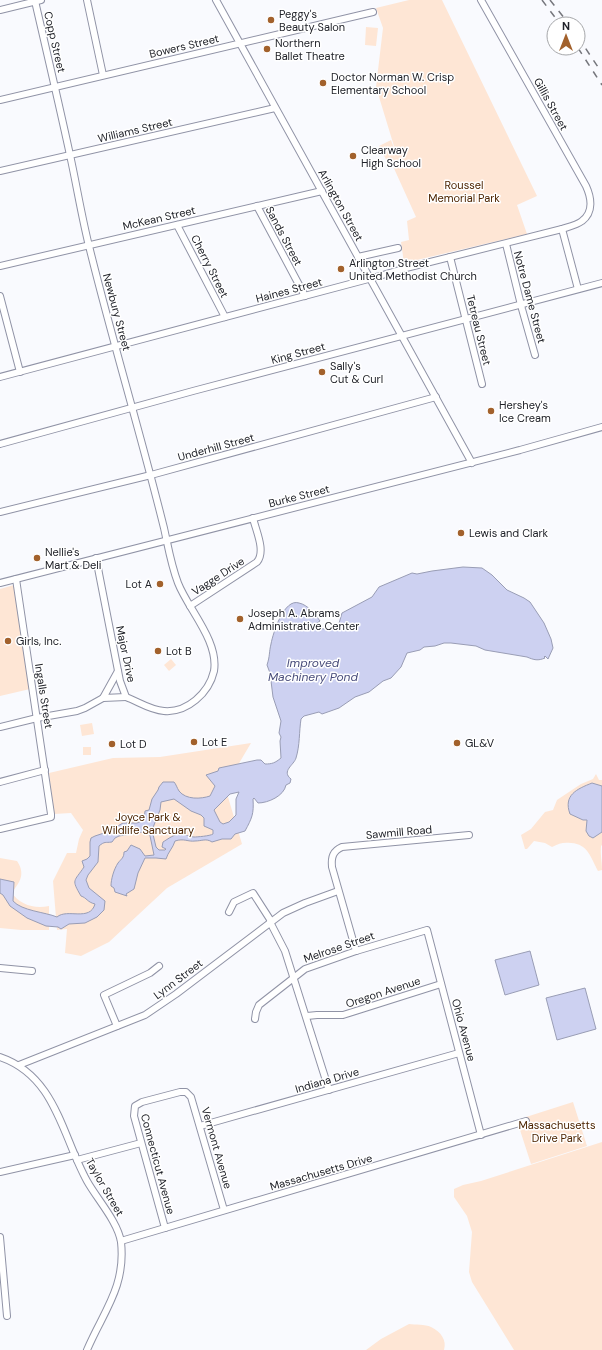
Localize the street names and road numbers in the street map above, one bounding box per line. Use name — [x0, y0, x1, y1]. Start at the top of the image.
street label: Copp Street — [41, 10, 69, 74]
street label: Bowers Street — [148, 31, 220, 61]
street label: Gillis Street — [531, 75, 571, 133]
street label: Williams Street — [96, 115, 174, 145]
street label: Arlington Street — [315, 167, 367, 243]
street label: McKean Street — [121, 203, 197, 233]
street label: Sands Street — [263, 204, 305, 268]
street label: Cherry Street — [188, 232, 232, 300]
street label: Notre Dame Street — [511, 249, 549, 345]
street label: Newbury Street — [100, 272, 134, 352]
street label: Haines Street — [254, 274, 324, 306]
street label: Tetreau Street — [463, 293, 495, 367]
street label: King Street — [269, 339, 327, 367]
street label: Underhill Street — [176, 430, 256, 464]
street label: Burke Street — [267, 482, 331, 510]
street label: Vagge Drive — [189, 554, 247, 598]
street label: Major Drive — [113, 624, 139, 684]
street label: Ingalls Street — [32, 663, 56, 729]
street label: Sawmill Road — [365, 822, 433, 842]
street label: Melrose Street — [302, 928, 376, 966]
street label: Lynn Street — [151, 956, 205, 1002]
street label: Oregon Avenue — [344, 973, 422, 1011]
street label: Ohio Avenue — [449, 997, 479, 1063]
street label: Indiana Drive — [293, 1064, 361, 1096]
street label: Vermont Avenue — [199, 1106, 235, 1190]
street label: Connecticut Avenue — [138, 1112, 178, 1216]
street label: Massachusetts Drive — [268, 1151, 374, 1193]
street label: Taylor Street — [83, 1156, 127, 1218]

